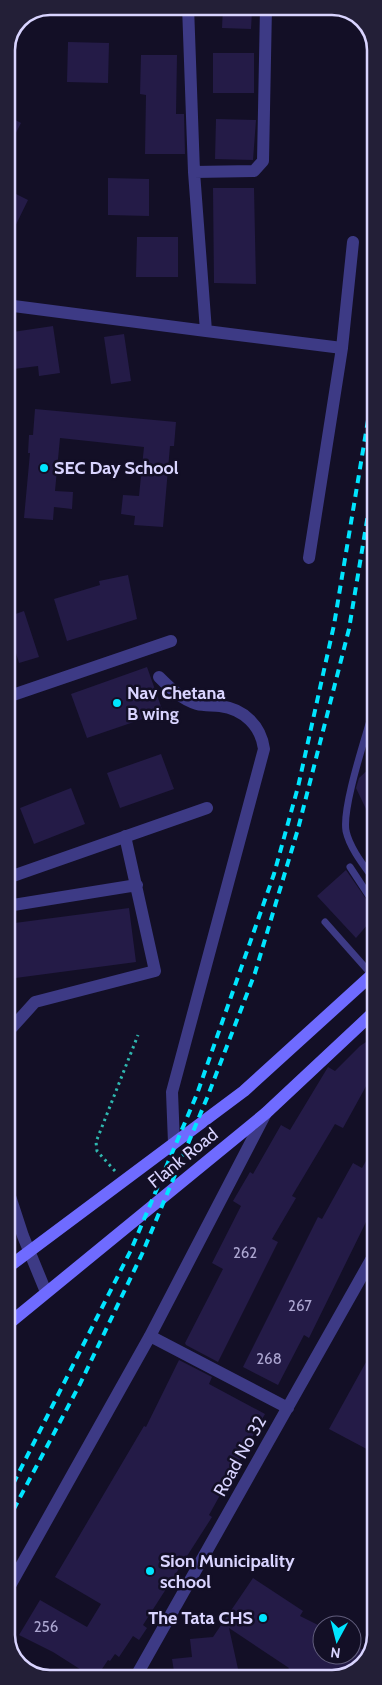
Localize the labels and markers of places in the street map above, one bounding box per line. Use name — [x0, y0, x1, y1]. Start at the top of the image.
place label: SEC Day School — [54, 457, 179, 479]
marker: SEC Day School — [38, 462, 50, 474]
place label: Nav Chetana B wing — [127, 682, 225, 725]
marker: Nav Chetana B wing — [111, 697, 123, 709]
place label: Sion Municipality school — [160, 1550, 295, 1593]
marker: Sion Municipality school — [144, 1565, 156, 1577]
place label: The Tata CHS — [148, 1607, 253, 1629]
marker: The Tata CHS — [257, 1612, 269, 1624]

